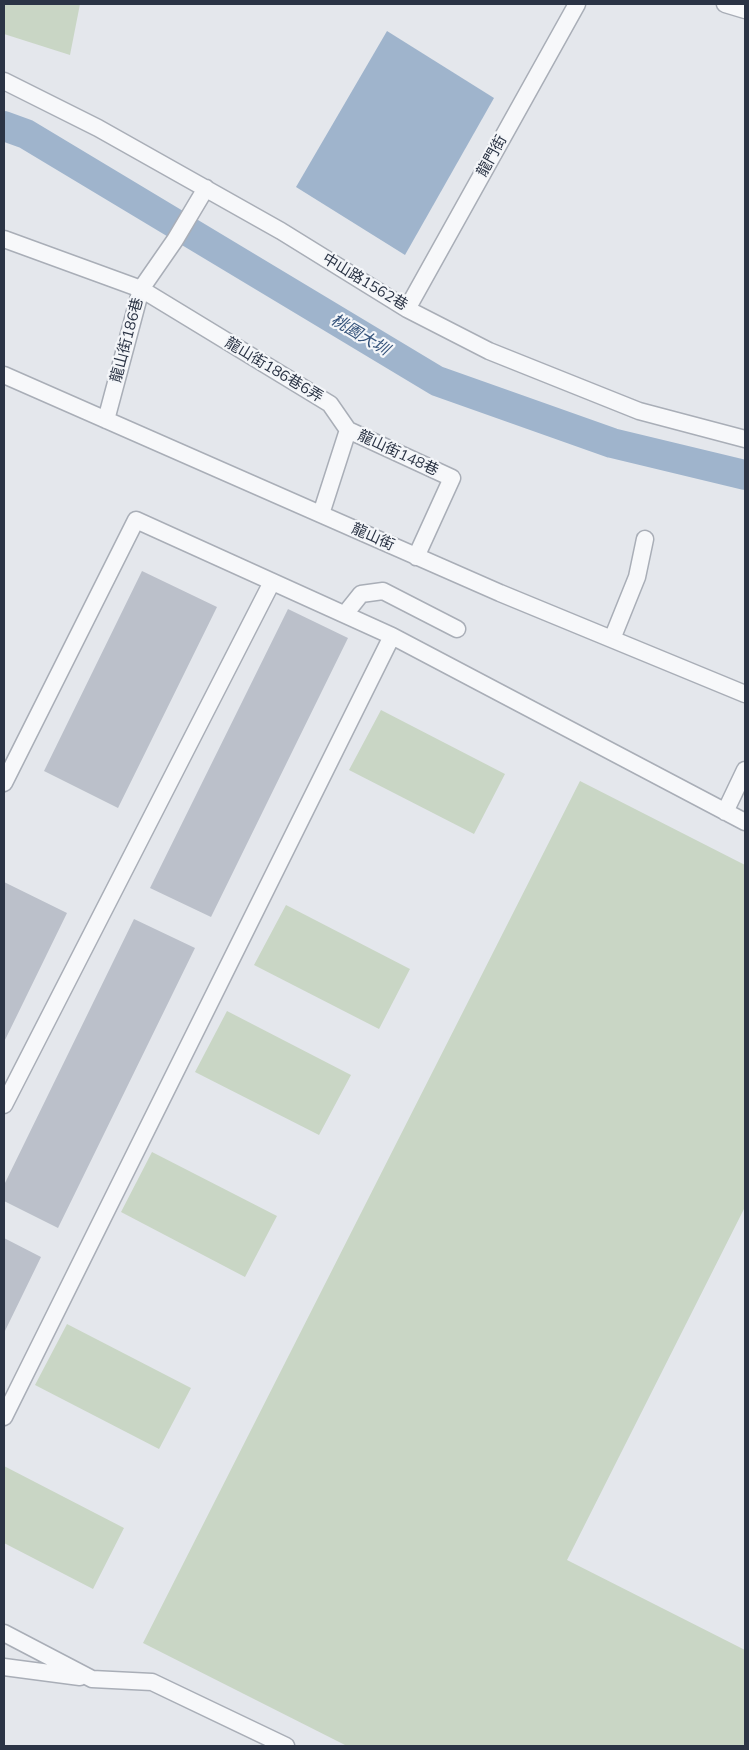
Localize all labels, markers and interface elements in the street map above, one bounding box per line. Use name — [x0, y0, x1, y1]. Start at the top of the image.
street label: 龍門街 — [473, 132, 511, 180]
street label: 中山路1562巷 — [319, 250, 411, 314]
street label: 龍山街186巷 — [107, 296, 147, 384]
water label: 桃園大圳 — [328, 310, 392, 360]
street label: 龍山街186巷6弄 — [222, 334, 326, 406]
street label: 龍山街148巷 — [355, 426, 441, 480]
street label: 龍山街 — [349, 520, 397, 554]

